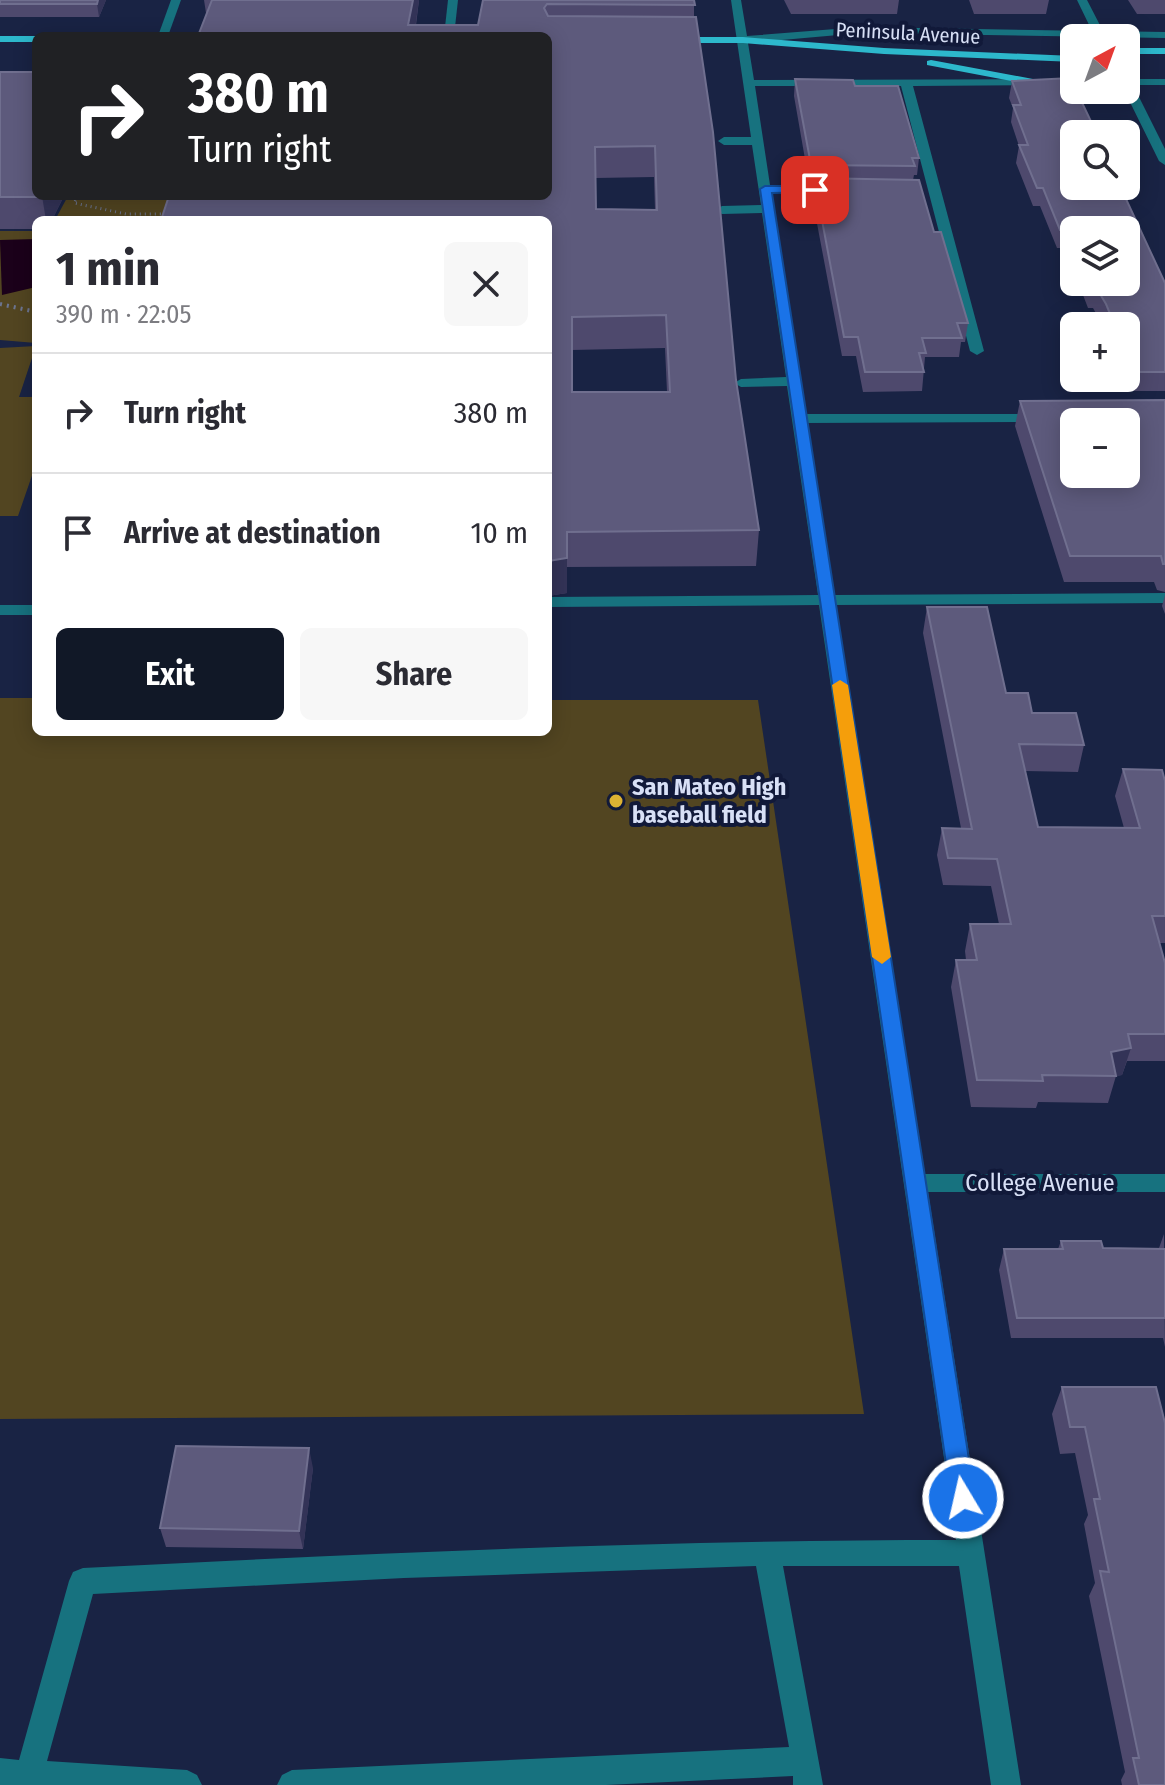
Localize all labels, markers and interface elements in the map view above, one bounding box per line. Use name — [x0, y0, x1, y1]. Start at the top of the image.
street label: Peninsula Avenue — [835, 17, 981, 49]
north arrow — [1060, 24, 1140, 104]
map controls — [1060, 24, 1140, 488]
text: 380 m — [188, 60, 329, 127]
icon: right — [56, 64, 160, 168]
button: search — [1060, 120, 1140, 200]
text: Turn right — [188, 128, 331, 172]
pin — [781, 156, 849, 224]
icon: arrive — [793, 168, 837, 212]
button: layers — [1060, 216, 1140, 296]
text: 1 min — [56, 240, 161, 298]
button: close — [444, 242, 528, 326]
text: 390 m · 22:05 — [56, 299, 191, 330]
button: + — [1060, 312, 1140, 392]
icon: right — [56, 391, 100, 435]
text: Turn right — [124, 395, 246, 431]
text: 380 m — [454, 395, 528, 431]
button: − — [1060, 408, 1140, 488]
icon: arrive — [56, 511, 100, 555]
text: Arrive at destination — [124, 515, 381, 551]
text: 10 m — [471, 515, 528, 551]
button: Exit — [56, 628, 284, 720]
button: Share — [300, 628, 528, 720]
place label: San Mateo High baseball field — [632, 773, 786, 829]
marker: San Mateo High baseball field — [607, 792, 625, 810]
street label: College Avenue — [965, 1169, 1115, 1197]
position arrow — [921, 1456, 1005, 1540]

